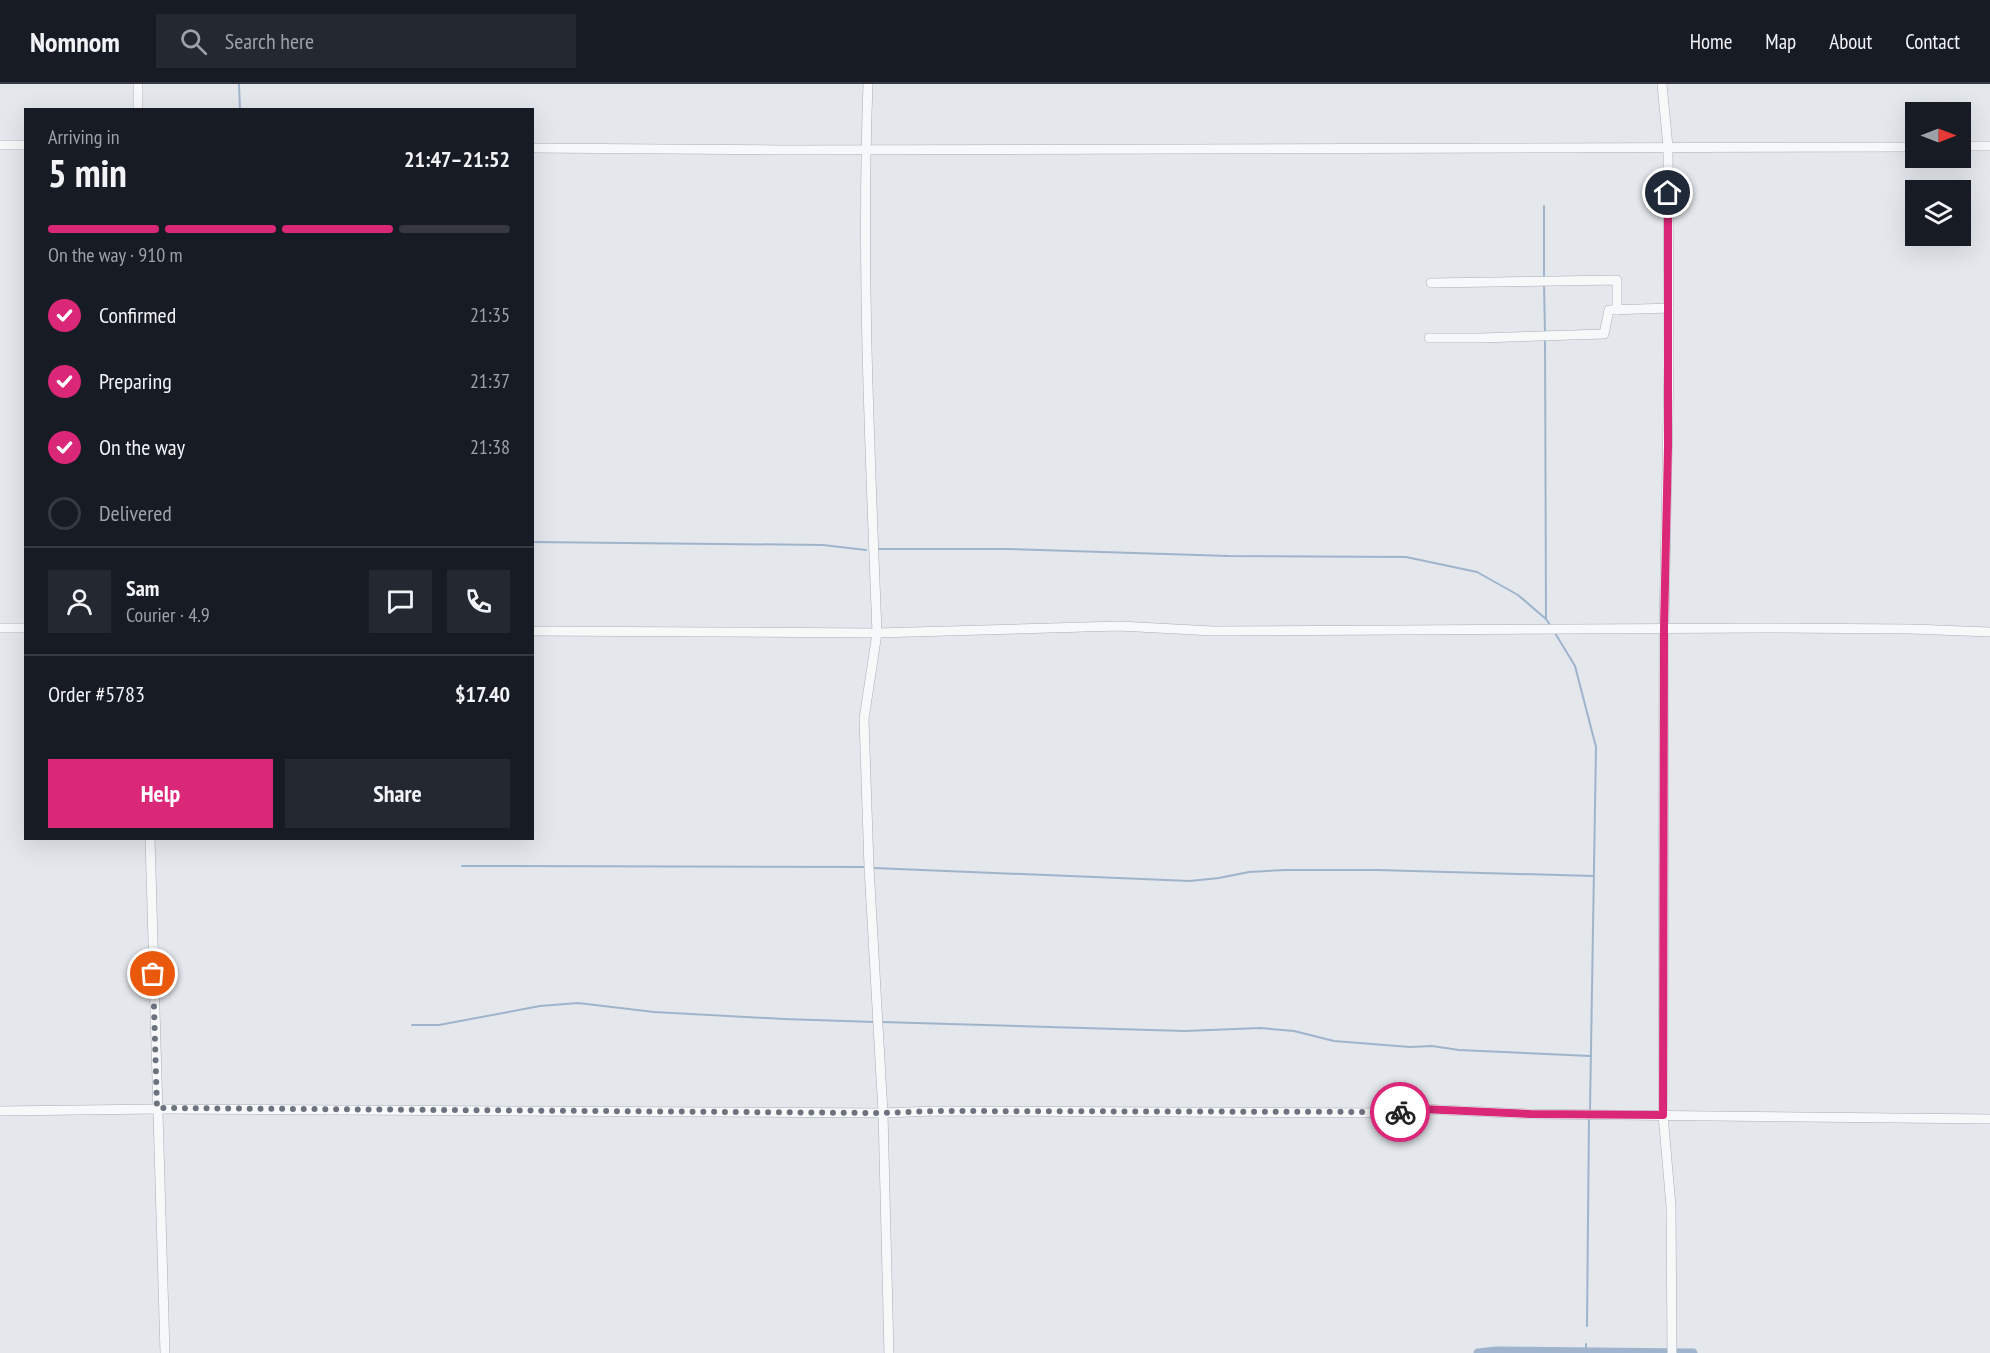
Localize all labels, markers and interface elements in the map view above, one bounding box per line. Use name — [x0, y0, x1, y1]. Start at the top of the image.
search box — [156, 14, 576, 68]
text: Nomnom — [30, 23, 120, 60]
icon: search — [177, 25, 210, 58]
text: Search here — [225, 27, 314, 55]
text: Home — [1690, 28, 1732, 55]
text: Map — [1765, 28, 1796, 55]
text: About — [1829, 28, 1872, 55]
text: Contact — [1905, 28, 1960, 55]
north arrow — [1905, 102, 1971, 168]
map controls — [1905, 102, 1971, 246]
text: Arriving in — [48, 124, 120, 150]
text: 21:47–21:52 — [404, 145, 510, 173]
text: 5 min — [48, 147, 127, 198]
pin — [1642, 167, 1693, 218]
icon: home — [1651, 176, 1684, 209]
button: layers — [1905, 180, 1971, 246]
text: On the way · 910 m — [48, 242, 183, 268]
icon: check — [48, 299, 81, 332]
text: Confirmed — [99, 301, 176, 329]
text: 21:35 — [470, 302, 510, 328]
icon: check — [48, 365, 81, 398]
text: Preparing — [99, 367, 172, 395]
text: 21:37 — [470, 368, 510, 394]
icon: check — [48, 431, 81, 464]
text: On the way — [99, 433, 185, 461]
text: 21:38 — [470, 434, 510, 460]
text: Delivered — [99, 499, 172, 527]
button: person — [48, 570, 111, 633]
button: chat — [369, 570, 432, 633]
button: phone — [447, 570, 510, 633]
text: Sam — [126, 574, 159, 602]
text: Courier · 4.9 — [126, 602, 210, 628]
text: Order #5783 — [48, 680, 145, 708]
text: $17.40 — [455, 680, 510, 708]
button: Help — [48, 759, 273, 828]
button: Share — [285, 759, 510, 828]
pin — [127, 948, 178, 999]
icon: bag — [136, 957, 169, 990]
courier — [1370, 1082, 1430, 1142]
icon: bike — [1384, 1096, 1417, 1129]

